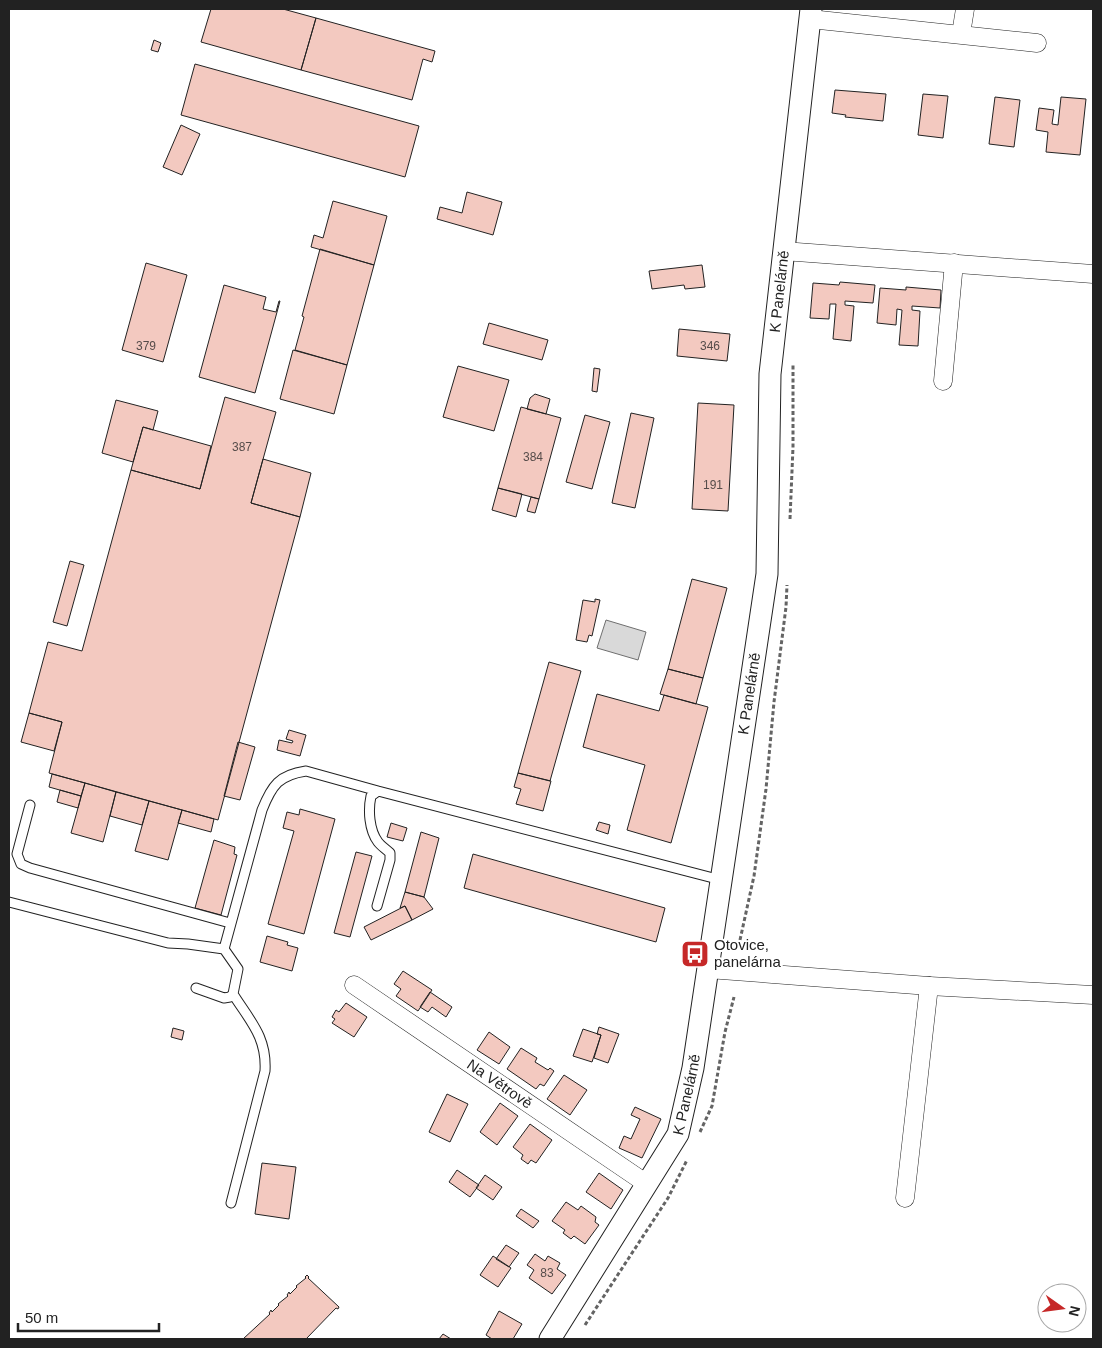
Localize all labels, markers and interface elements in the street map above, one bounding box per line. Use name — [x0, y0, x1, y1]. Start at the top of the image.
street label: K Panelárně — [766, 249, 792, 333]
house number: 379 — [136, 339, 156, 353]
house number: 346 — [700, 339, 720, 353]
house number: 387 — [232, 440, 252, 454]
house number: 384 — [523, 450, 543, 464]
house number: 191 — [703, 478, 723, 492]
street label: K Panelárně — [734, 651, 763, 736]
place label: Otovice, panelárna — [714, 936, 781, 970]
bus stop icon: Otovice, panelárna — [680, 939, 710, 969]
street label: K Panelárně — [669, 1053, 703, 1137]
street label: Na Větrově — [464, 1055, 536, 1112]
house number: 83 — [540, 1266, 554, 1280]
north arrow — [1037, 1283, 1087, 1333]
scale bar — [18, 1300, 159, 1332]
text: N — [1066, 1304, 1084, 1318]
text: 50 m — [25, 1309, 58, 1326]

